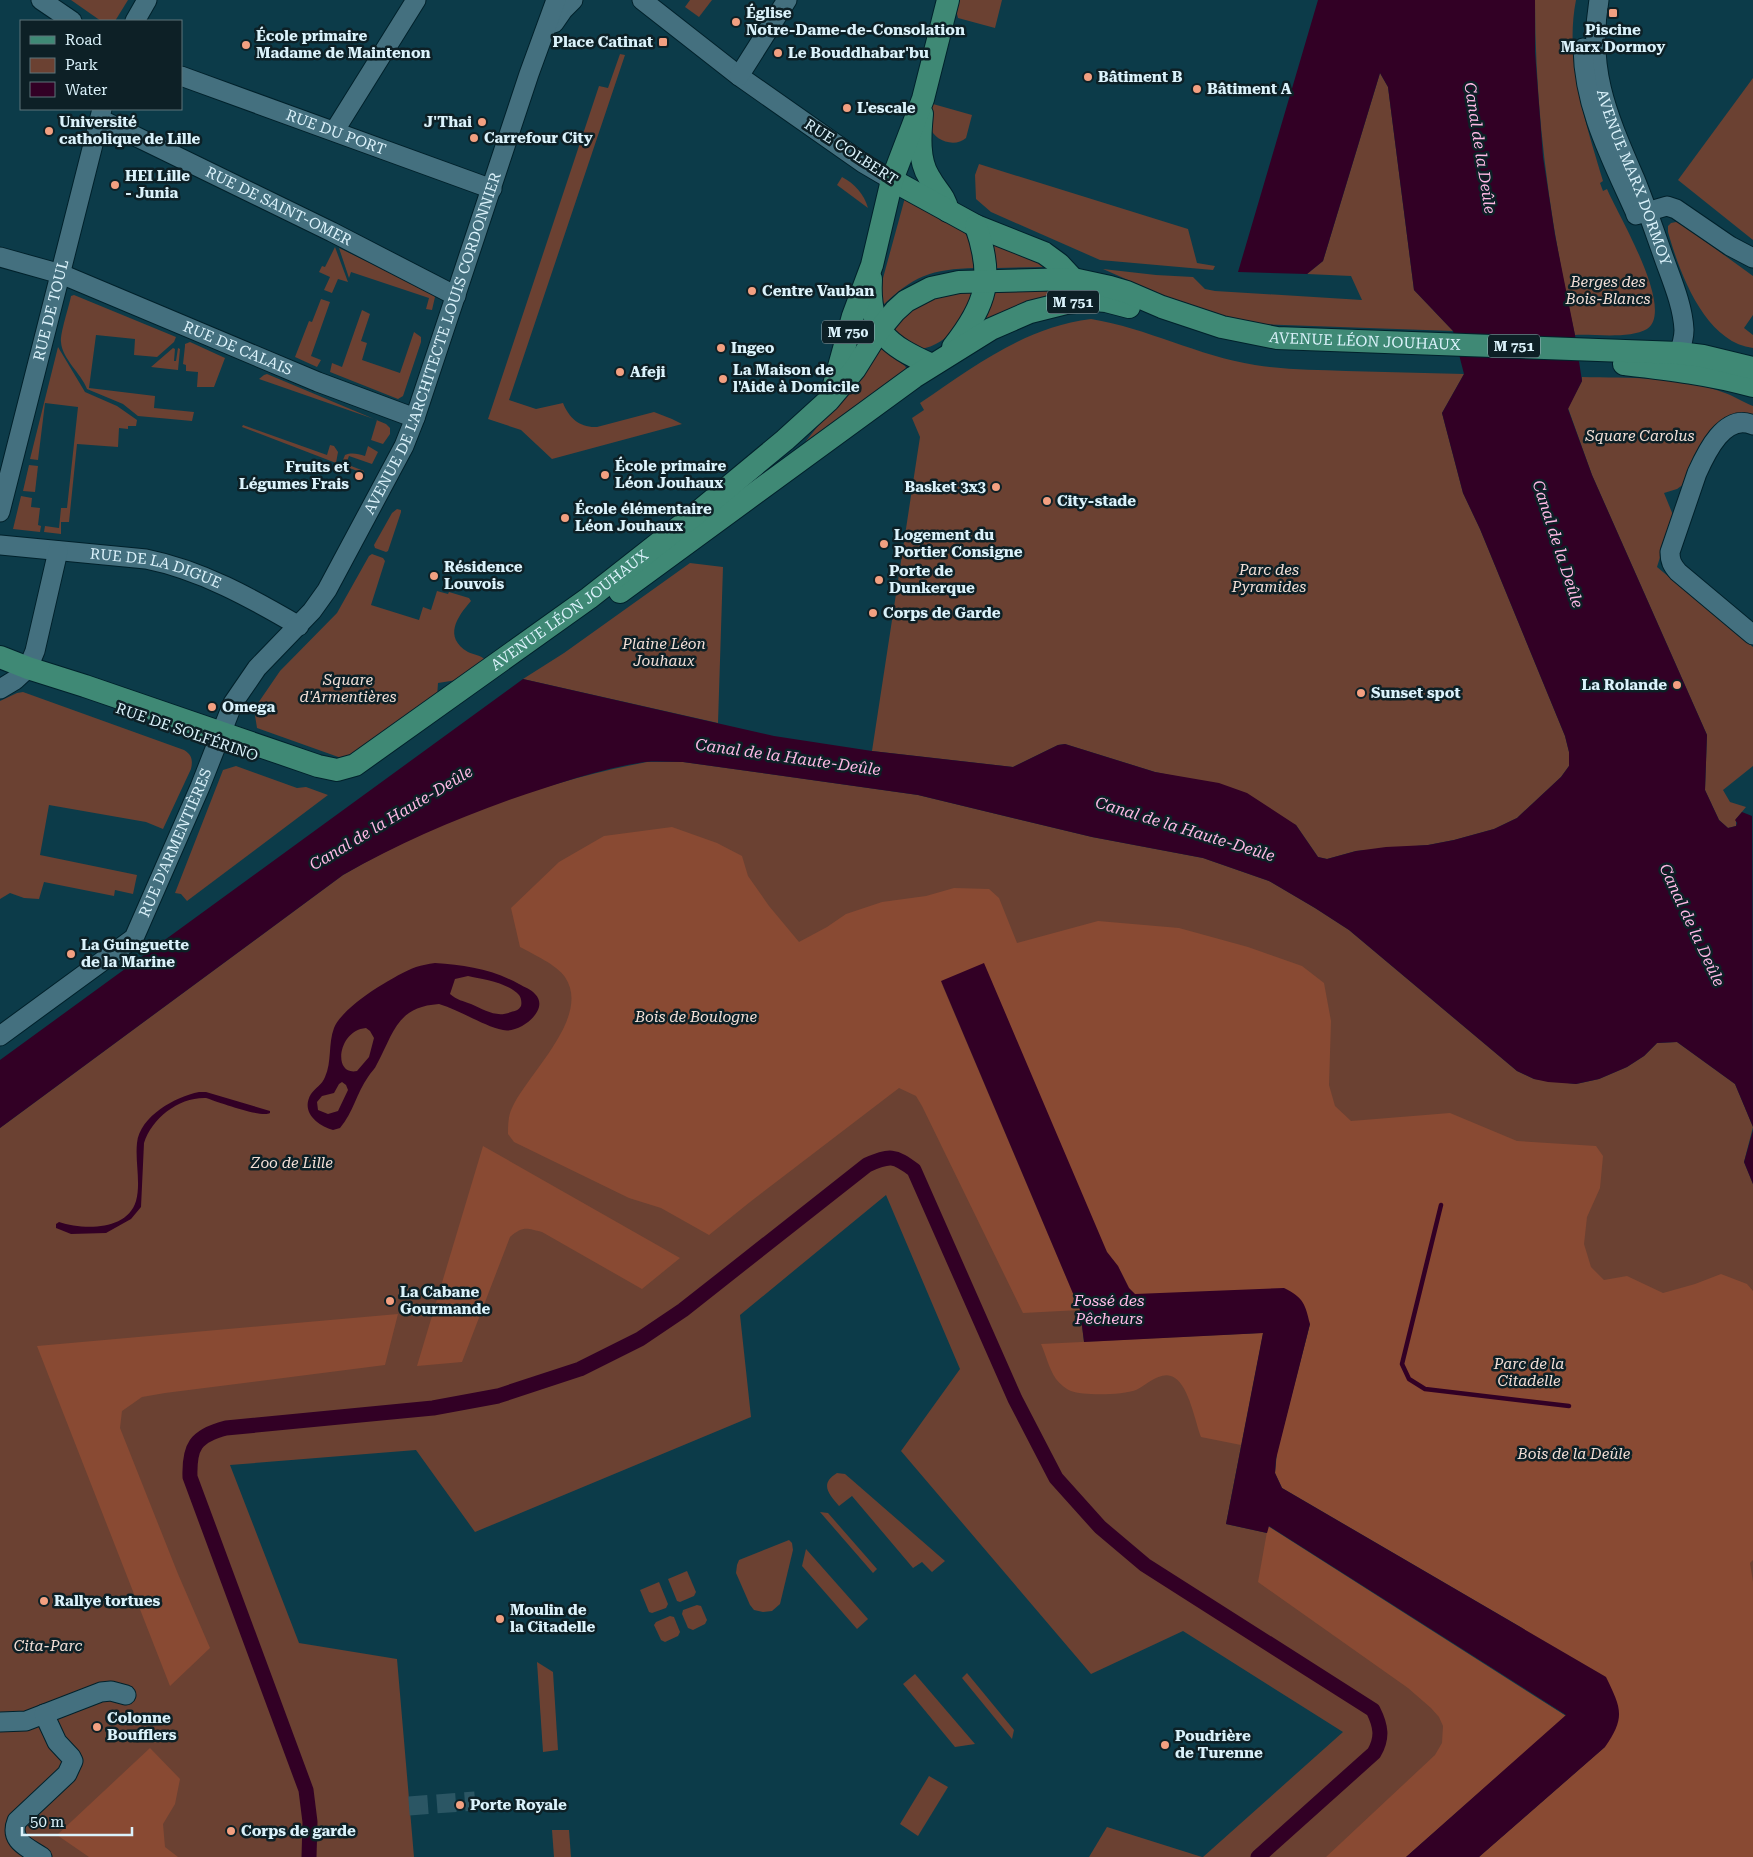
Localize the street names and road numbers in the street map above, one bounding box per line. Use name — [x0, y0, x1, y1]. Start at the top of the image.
street label: AVENUE MARX DORMOY — [1593, 87, 1675, 269]
street label: RUE DU PORT — [284, 106, 389, 159]
street label: RUE COLBERT — [801, 115, 901, 189]
street label: RUE DE SAINT-OMER — [203, 163, 355, 250]
street label: AVENUE DE L'ARCHITECTE LOUIS CORDONNIER — [360, 169, 505, 517]
street label: RUE DE TOUL — [30, 258, 72, 363]
road number: M 751 — [1047, 290, 1099, 314]
street label: RUE DE CALAIS — [180, 317, 295, 379]
road number: M 750 — [822, 321, 874, 344]
street label: AVENUE LÉON JOUHAUX — [1268, 328, 1461, 354]
road number: M 751 — [1488, 334, 1540, 358]
street label: RUE DE LA DIGUE — [89, 545, 224, 592]
street label: AVENUE LÉON JOUHAUX — [487, 546, 652, 674]
street label: RUE DE SOLFÉRINO — [113, 699, 261, 765]
street label: RUE D'ARMENTIÈRES — [135, 766, 215, 920]

